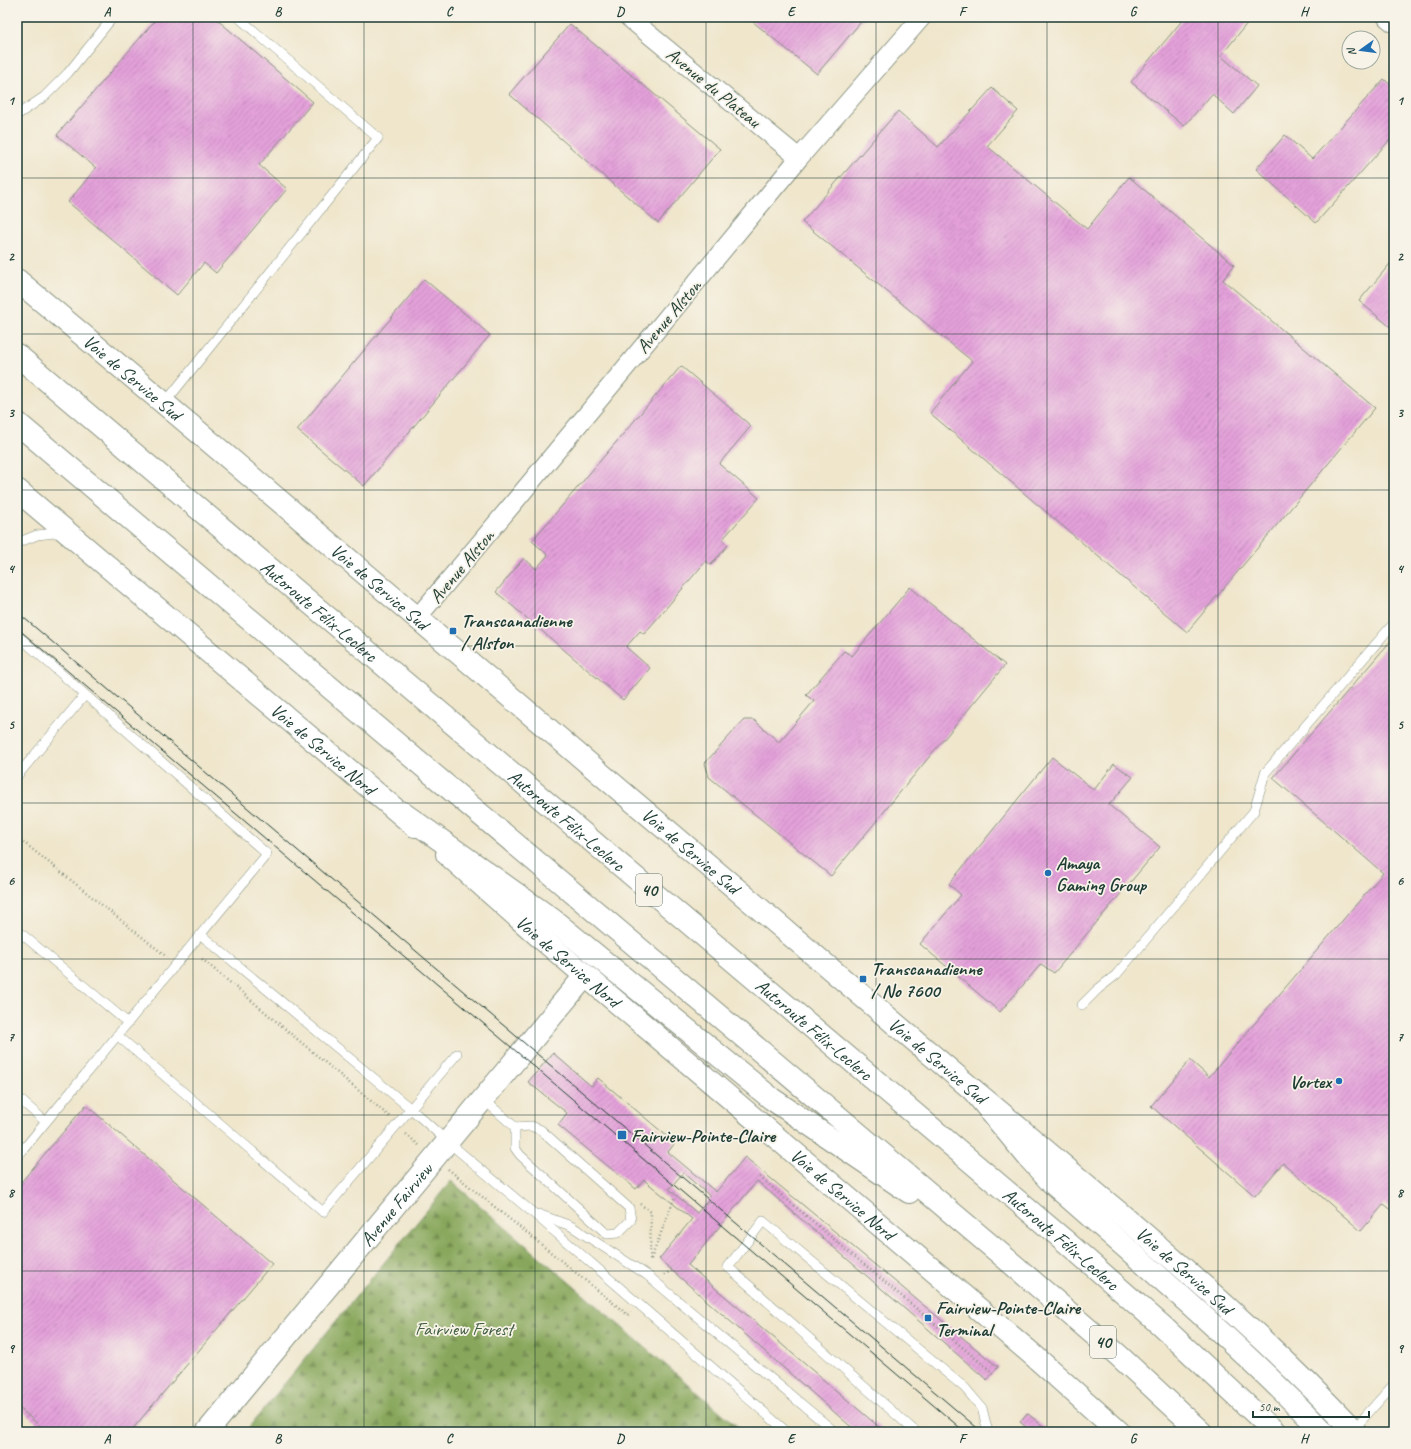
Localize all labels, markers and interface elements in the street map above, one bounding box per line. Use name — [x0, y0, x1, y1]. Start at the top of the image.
text: A — [104, 4, 112, 20]
text: B — [275, 4, 283, 20]
text: C — [446, 4, 454, 20]
text: D — [616, 4, 625, 20]
text: E — [788, 4, 797, 20]
text: F — [959, 4, 968, 20]
text: G — [1130, 4, 1138, 20]
text: H — [1300, 4, 1310, 20]
north arrow — [1341, 30, 1381, 70]
street label: Avenue du Plateau — [661, 42, 767, 135]
text: N — [1343, 45, 1359, 57]
text: 1 — [8, 93, 16, 109]
text: 1 — [1397, 93, 1405, 109]
text: 2 — [8, 249, 15, 265]
text: 2 — [1397, 249, 1404, 265]
street label: Avenue Alston — [631, 274, 708, 358]
street label: Voie de Service Sud — [78, 330, 189, 428]
text: 3 — [8, 405, 15, 421]
text: 3 — [1397, 405, 1404, 421]
street label: Avenue Alston — [424, 524, 501, 608]
street label: Voie de Service Sud — [325, 539, 436, 638]
street label: Autoroute Félix-Leclerc — [255, 555, 383, 668]
text: 4 — [8, 561, 16, 577]
text: 4 — [1397, 561, 1405, 577]
place label: Transcanadienne / Alston — [461, 609, 573, 655]
marker: Transcanadienne / Alston — [448, 626, 458, 636]
street label: Voie de Service Nord — [265, 698, 382, 802]
text: 5 — [8, 717, 15, 733]
text: 5 — [1397, 717, 1404, 733]
street label: Autoroute Félix-Leclerc — [503, 764, 630, 878]
street label: Voie de Service Sud — [636, 803, 747, 902]
place label: Amaya Gaming Group — [1056, 851, 1148, 897]
marker: Amaya Gaming Group — [1043, 868, 1053, 878]
text: 6 — [8, 873, 15, 889]
text: 6 — [1397, 873, 1404, 889]
road number: 40 — [636, 874, 662, 906]
street label: Voie de Service Nord — [511, 910, 627, 1015]
place label: Transcanadienne / No 7600 — [871, 957, 983, 1003]
street label: Autoroute Félix-Leclerc — [750, 974, 878, 1087]
marker: Transcanadienne / No 7600 — [858, 974, 868, 984]
street label: Voie de Service Sud — [883, 1012, 994, 1112]
text: 7 — [8, 1029, 15, 1045]
text: 7 — [1397, 1029, 1404, 1045]
place label: Vortex — [1289, 1070, 1332, 1094]
marker: Vortex — [1334, 1076, 1344, 1086]
place label: Fairview-Pointe-Claire — [631, 1124, 777, 1148]
marker: Fairview-Pointe-Claire — [616, 1129, 628, 1141]
street label: Voie de Service Nord — [785, 1143, 902, 1248]
street label: Avenue Fairview — [355, 1157, 439, 1251]
street label: Autoroute Félix-Leclerc — [998, 1183, 1125, 1297]
text: 8 — [8, 1185, 16, 1201]
text: 8 — [1397, 1185, 1405, 1201]
street label: Voie de Service Sud — [1131, 1222, 1240, 1322]
place label: Fairview-Pointe-Claire Terminal — [936, 1296, 1082, 1342]
marker: Fairview-Pointe-Claire Terminal — [923, 1313, 933, 1323]
park label: Fairview Forest — [415, 1317, 516, 1341]
road number: 40 — [1090, 1326, 1116, 1358]
text: 9 — [8, 1341, 15, 1357]
text: 9 — [1397, 1341, 1404, 1357]
scale bar — [1253, 1393, 1369, 1419]
text: 50 m — [1259, 1399, 1281, 1415]
text: A — [104, 1431, 112, 1447]
text: B — [275, 1431, 283, 1447]
text: C — [446, 1431, 454, 1447]
text: D — [616, 1431, 625, 1447]
text: E — [788, 1431, 797, 1447]
text: F — [959, 1431, 968, 1447]
text: G — [1130, 1431, 1138, 1447]
text: H — [1300, 1431, 1310, 1447]

